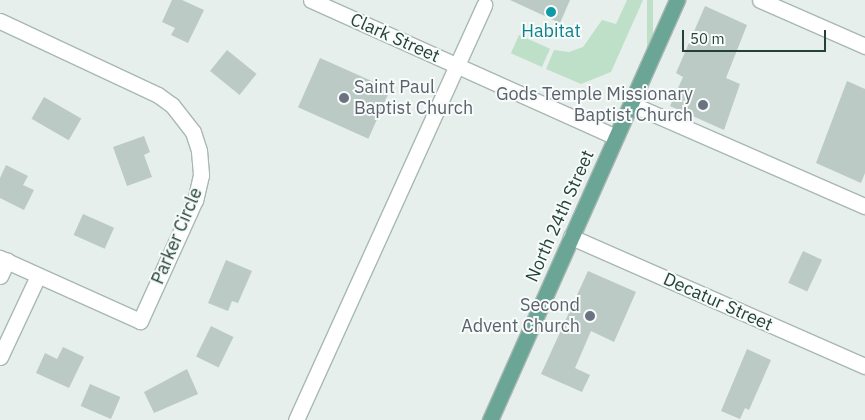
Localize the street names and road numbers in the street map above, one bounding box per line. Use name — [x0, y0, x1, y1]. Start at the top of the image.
street label: Clark Street — [347, 9, 443, 67]
street label: North 24th Street — [521, 147, 599, 285]
street label: Parker Circle — [147, 184, 207, 288]
street label: Decatur Street — [660, 268, 776, 336]

